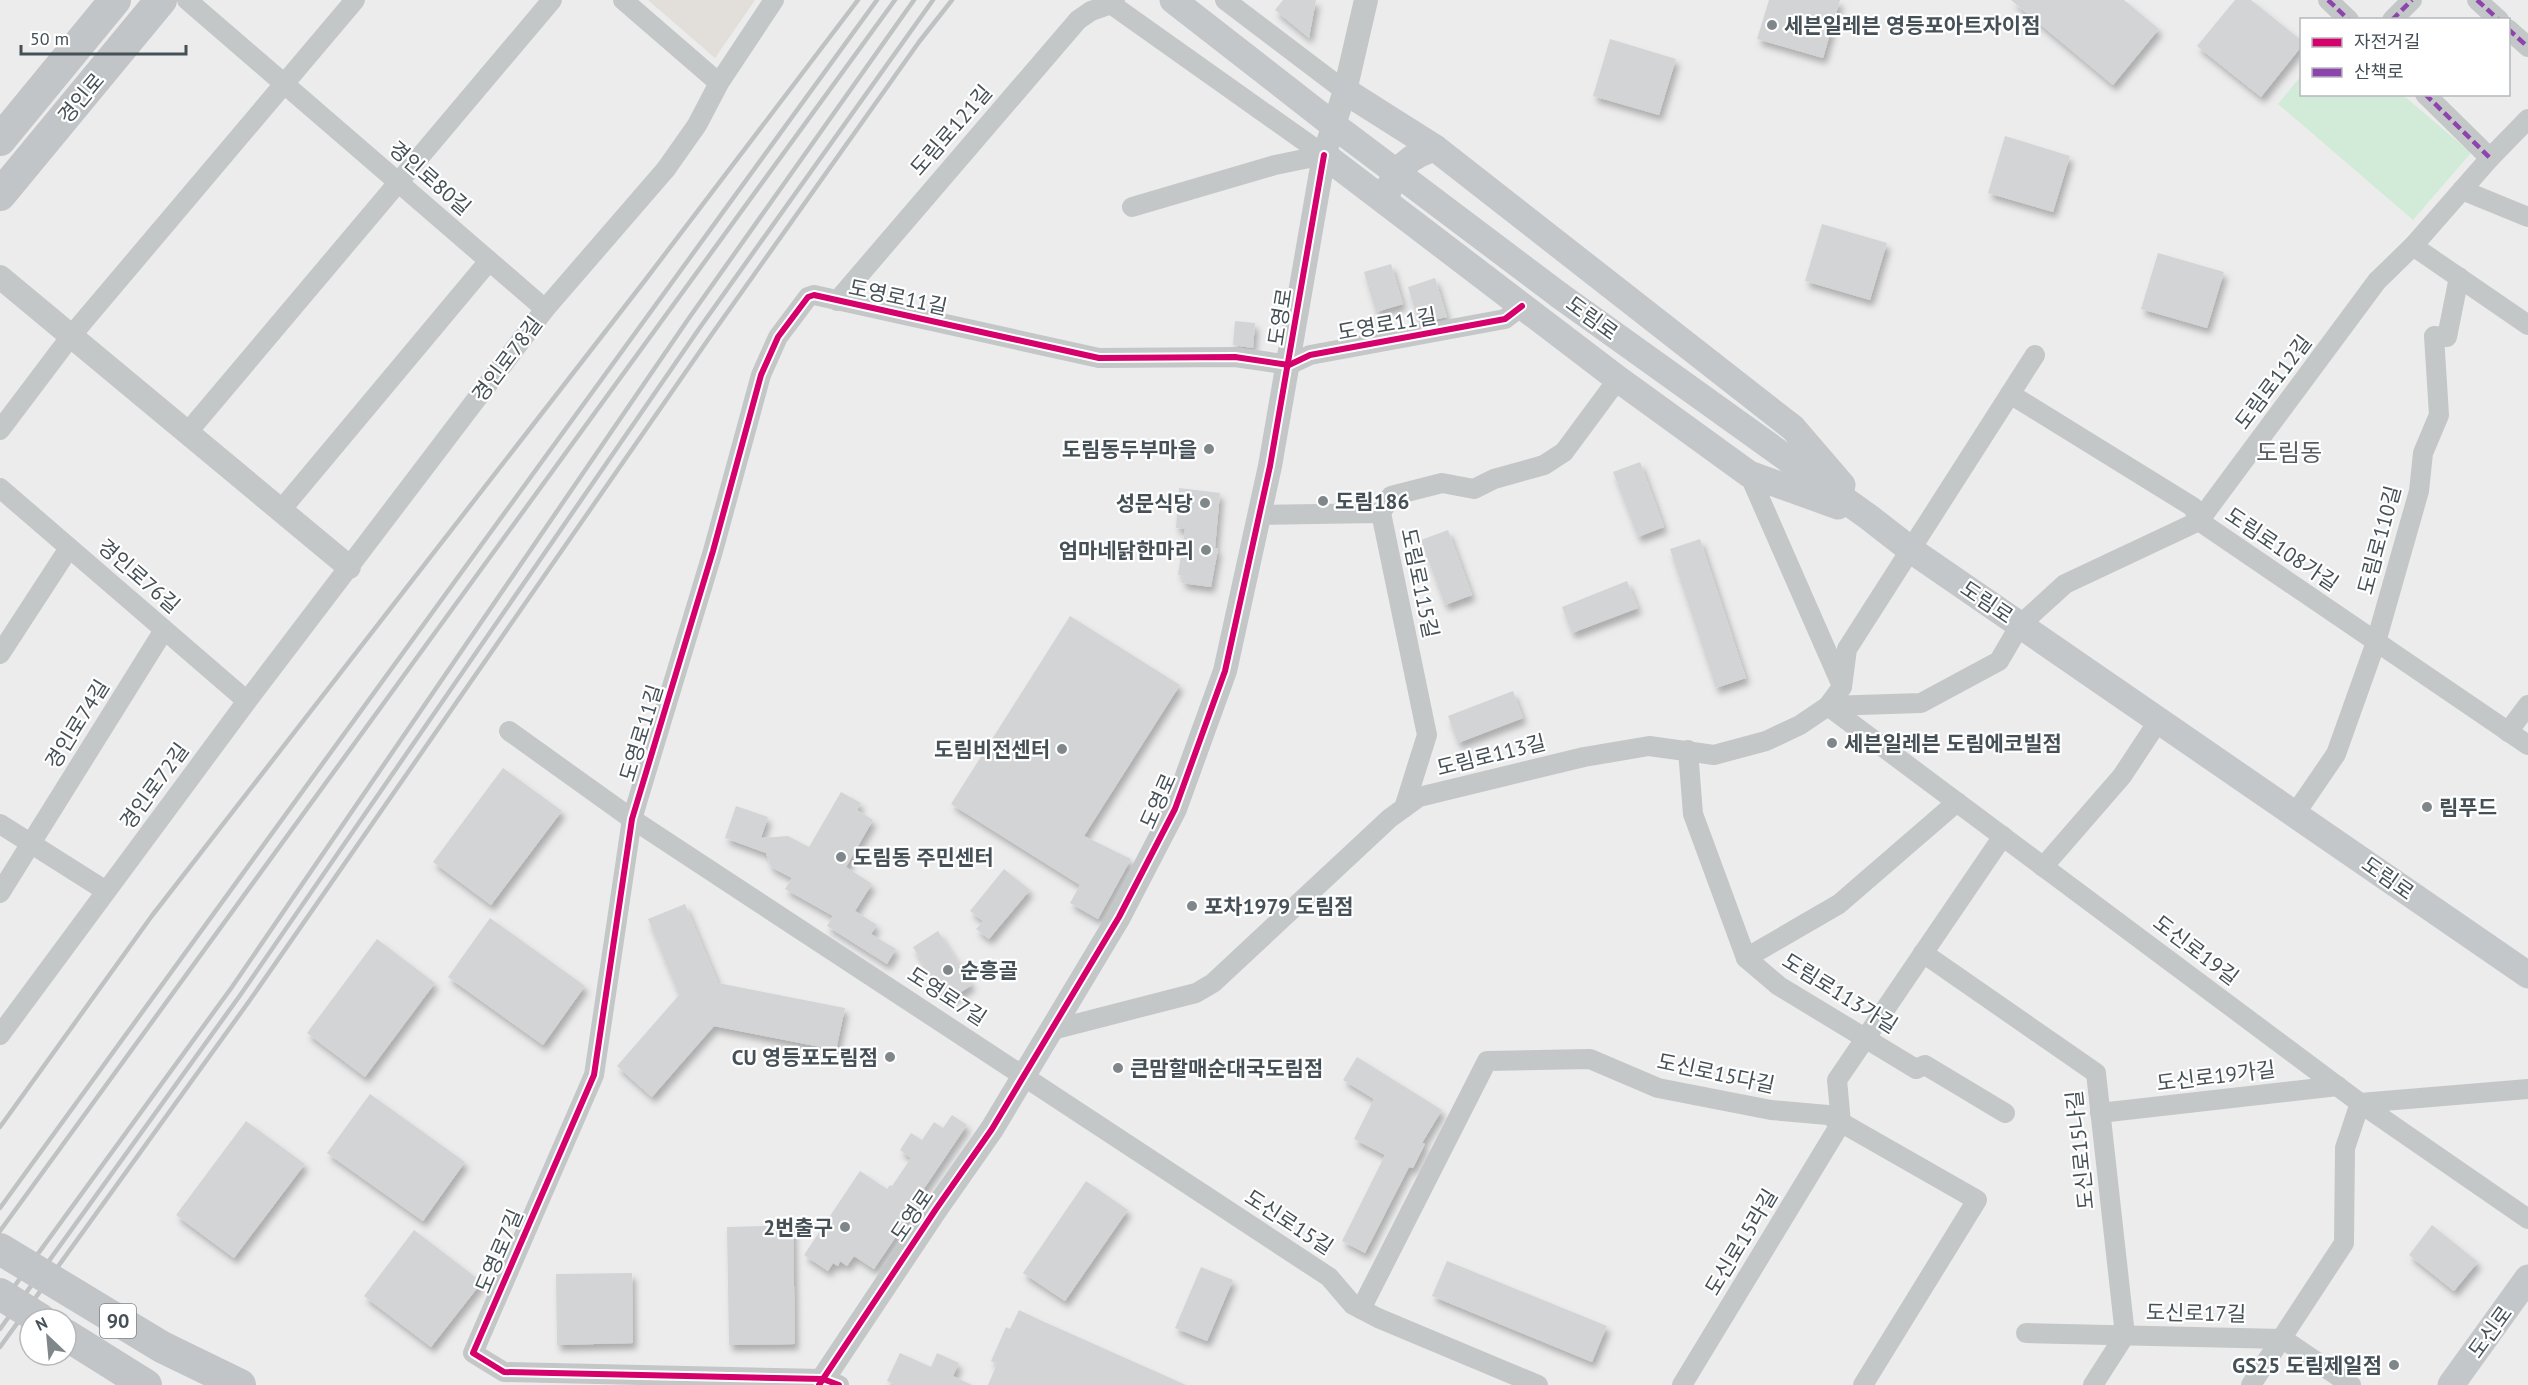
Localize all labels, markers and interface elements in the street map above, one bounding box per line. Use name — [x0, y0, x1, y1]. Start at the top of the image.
place label: 세븐일레븐 영등포아트자이점 — [1784, 12, 2040, 39]
scale bar — [21, 18, 186, 56]
marker: 세븐일레븐 영등포아트자이점 — [1765, 18, 1779, 32]
legend — [2300, 18, 2510, 96]
text: 50 m — [30, 27, 69, 50]
text: 자전거길 — [2354, 30, 2420, 53]
text: 산책로 — [2354, 60, 2404, 83]
street label: 경인로 — [52, 67, 110, 129]
street label: 도림로121길 — [904, 79, 998, 181]
street label: 경인로80길 — [383, 135, 477, 221]
street label: 도영로11길 — [846, 273, 950, 321]
street label: 도영로 — [1262, 286, 1298, 348]
street label: 도림로 — [1561, 290, 1623, 346]
street label: 도영로11길 — [1335, 302, 1439, 346]
street label: 경인로78길 — [466, 311, 548, 407]
street label: 도림로112길 — [2229, 329, 2317, 435]
place label: 도림동두부마을 — [1062, 436, 1197, 463]
district label: 도림동 — [2256, 437, 2322, 468]
marker: 도림동두부마을 — [1202, 442, 1216, 456]
street label: 도림로110길 — [2352, 483, 2406, 597]
place label: 도림186 — [1335, 488, 1409, 515]
place label: 성문식당 — [1116, 490, 1193, 517]
marker: 도림186 — [1316, 494, 1330, 508]
marker: 성문식당 — [1198, 496, 1212, 510]
street label: 도림로108가길 — [2220, 501, 2344, 597]
street label: 도림로115길 — [1395, 526, 1445, 640]
street label: 경인로76길 — [92, 533, 186, 619]
place label: 엄마네닭한마리 — [1059, 537, 1194, 564]
marker: 엄마네닭한마리 — [1199, 543, 1213, 557]
street label: 도림로 — [1955, 575, 2019, 629]
street label: 경인로74길 — [39, 674, 115, 774]
street label: 도영로11길 — [613, 681, 669, 785]
street label: 도림로113길 — [1434, 728, 1548, 782]
place label: 세븐일레븐 도림에코빌점 — [1844, 730, 2062, 757]
place label: 도림비전센터 — [934, 736, 1050, 763]
marker: 세븐일레븐 도림에코빌점 — [1825, 736, 1839, 750]
street label: 경인로72길 — [114, 738, 194, 834]
marker: 도림비전센터 — [1055, 742, 1069, 756]
street label: 도영로 — [1134, 769, 1182, 833]
place label: 림푸드 — [2439, 794, 2497, 821]
marker: 림푸드 — [2420, 800, 2434, 814]
place label: 도림동 주민센터 — [853, 844, 994, 871]
marker: 도림동 주민센터 — [834, 850, 848, 864]
street label: 도림로 — [2357, 850, 2419, 906]
place label: 포차1979 도림점 — [1204, 893, 1354, 920]
marker: 포차1979 도림점 — [1185, 899, 1199, 913]
street label: 도신로19길 — [2148, 909, 2244, 991]
street label: 도림로113가길 — [1777, 947, 1903, 1039]
place label: 순흥골 — [960, 957, 1018, 984]
street label: 도영로7길 — [902, 961, 992, 1031]
marker: 순흥골 — [941, 963, 955, 977]
place label: CU 영등포도림점 — [732, 1044, 878, 1071]
street label: 도신로15다길 — [1655, 1047, 1777, 1099]
marker: CU 영등포도림점 — [883, 1050, 897, 1064]
place label: 큰맘할매순대국도림점 — [1130, 1055, 1323, 1082]
street label: 도신로19가길 — [2155, 1055, 2277, 1097]
marker: 큰맘할매순대국도림점 — [1111, 1061, 1125, 1075]
street label: 도신로15나길 — [2060, 1089, 2100, 1211]
street label: 도영로 — [885, 1183, 939, 1247]
street label: 도신로15길 — [1240, 1183, 1338, 1261]
street label: 도신로15라길 — [1699, 1184, 1783, 1300]
street label: 도영로7길 — [469, 1205, 529, 1297]
place label: 2번출구 — [763, 1214, 833, 1241]
marker: 2번출구 — [838, 1220, 852, 1234]
street label: 도신로17길 — [2146, 1299, 2246, 1327]
street label: 도신로 — [2462, 1301, 2518, 1363]
road number: 90 — [100, 1304, 136, 1338]
north arrow — [18, 1307, 78, 1367]
text: N — [32, 1312, 51, 1335]
place label: GS25 도림제일점 — [2232, 1352, 2382, 1379]
marker: GS25 도림제일점 — [2387, 1358, 2401, 1372]

